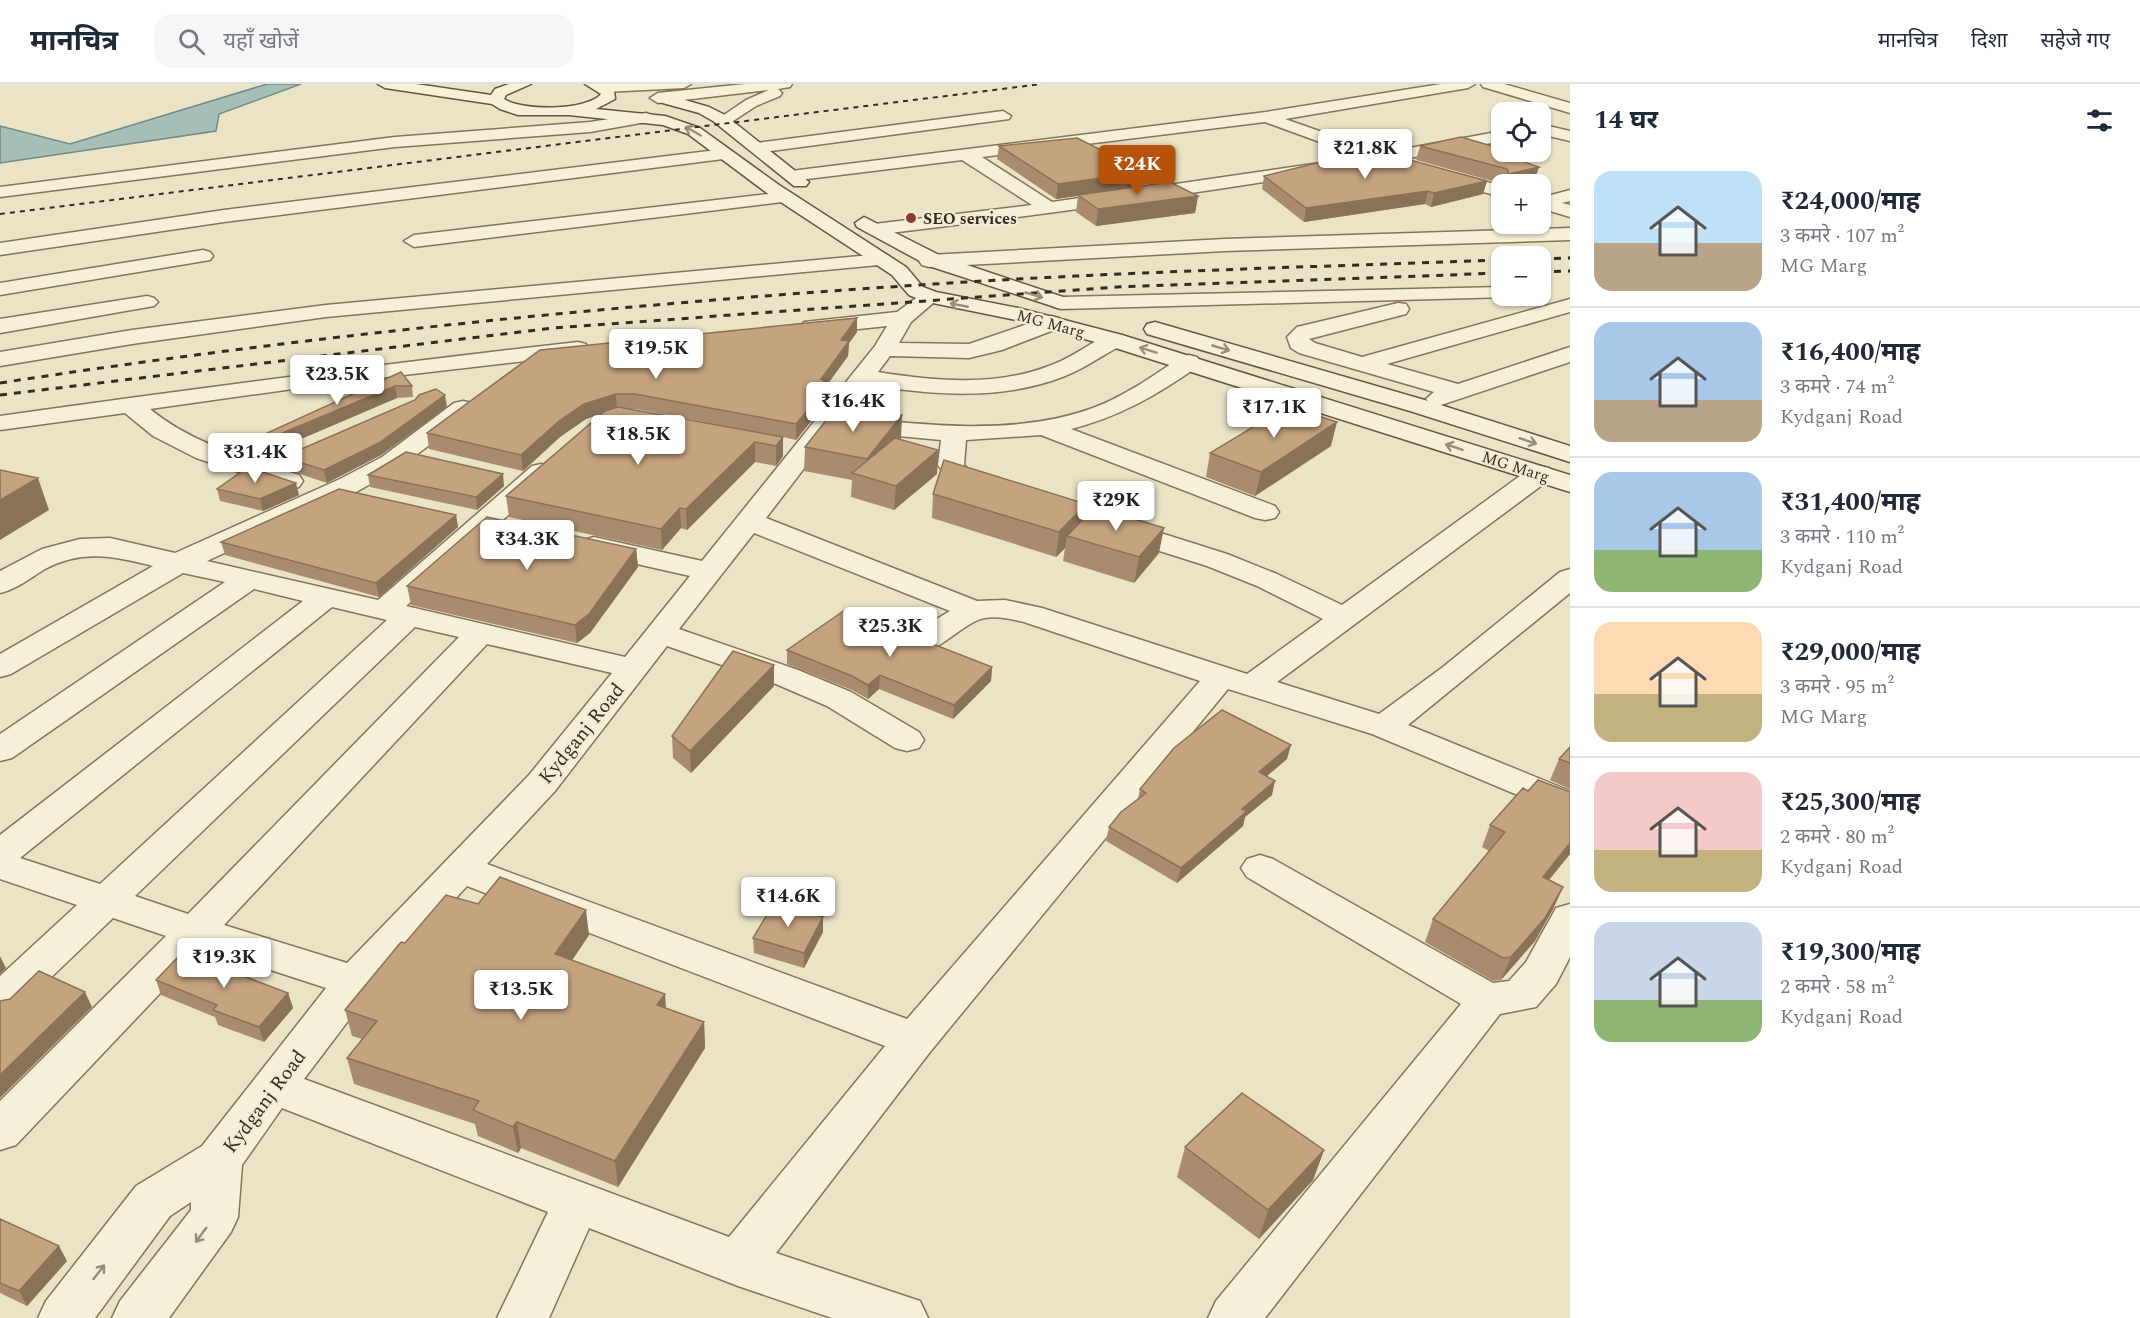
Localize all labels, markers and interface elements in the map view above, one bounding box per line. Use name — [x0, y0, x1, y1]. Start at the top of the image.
search box — [154, 14, 574, 68]
text: मानचित्र — [30, 20, 118, 63]
icon: search — [175, 25, 208, 58]
text: यहाँ खोजें — [223, 25, 299, 58]
text: मानचित्र — [1878, 25, 1938, 57]
text: दिशा — [1971, 25, 2007, 57]
text: सहेजे गए — [2040, 25, 2110, 57]
text: 14 घर — [1594, 100, 1658, 140]
map controls — [1491, 102, 1551, 306]
button: locate — [1491, 102, 1551, 162]
icon: filters — [2083, 104, 2116, 137]
one-way arrow — [684, 125, 702, 136]
pin: ₹21.8K — [1316, 129, 1414, 180]
text: ₹21.8K — [1332, 133, 1398, 163]
pin: ₹24K — [1101, 145, 1173, 196]
text: ₹24K — [1112, 149, 1162, 179]
button: + — [1491, 174, 1551, 234]
text: ₹24,000/माह — [1780, 181, 1920, 221]
icon: home — [1642, 195, 1714, 267]
place label: SEO services — [923, 207, 1017, 231]
marker: SEO services — [904, 211, 918, 225]
text: 3 कमरे · 107 m² — [1780, 221, 1904, 251]
button: − — [1491, 246, 1551, 306]
text: MG Marg — [1780, 251, 1867, 281]
one-way arrow — [1024, 290, 1043, 301]
one-way arrow — [950, 299, 969, 310]
street label: MG Marg — [1014, 303, 1088, 345]
pin: ₹19.5K — [607, 329, 705, 380]
text: ₹16,400/माह — [1780, 332, 1920, 372]
text: ₹19.5K — [623, 333, 689, 363]
one-way arrow — [1211, 343, 1230, 354]
one-way arrow — [1139, 344, 1158, 355]
icon: home — [1642, 346, 1714, 418]
pin: ₹23.5K — [288, 355, 386, 406]
text: ₹23.5K — [304, 359, 370, 389]
text: 3 कमरे · 74 m² — [1780, 372, 1894, 402]
pin: ₹16.4K — [804, 382, 902, 433]
text: ₹16.4K — [820, 386, 886, 416]
pin: ₹17.1K — [1225, 388, 1323, 439]
text: ₹17.1K — [1241, 392, 1307, 422]
text: Kydganj Road — [1780, 402, 1903, 432]
pin: ₹18.5K — [589, 415, 687, 466]
text: ₹18.5K — [605, 419, 671, 449]
pin: ₹31.4K — [206, 433, 304, 484]
one-way arrow — [1518, 436, 1537, 447]
text: ₹31.4K — [222, 437, 288, 467]
one-way arrow — [1445, 441, 1464, 452]
street label: MG Marg — [1479, 445, 1553, 489]
pin: ₹29K — [1080, 481, 1152, 532]
text: ₹31,400/माह — [1780, 482, 1920, 522]
text: ₹29K — [1091, 485, 1141, 515]
icon: home — [1642, 496, 1714, 568]
pin: ₹34.3K — [478, 520, 576, 571]
text: 3 कमरे · 110 m² — [1780, 522, 1904, 552]
text: ₹34.3K — [494, 524, 560, 554]
text: Kydganj Road — [1780, 552, 1903, 582]
pin: ₹25.3K — [841, 607, 939, 658]
text: ₹25.3K — [857, 611, 923, 641]
text: ₹29,000/माह — [1780, 632, 1920, 672]
icon: home — [1642, 646, 1714, 718]
text: 3 कमरे · 95 m² — [1780, 672, 1894, 702]
street label: Kydganj Road — [531, 676, 632, 791]
text: MG Marg — [1780, 702, 1867, 732]
text: ₹25,300/माह — [1780, 782, 1920, 822]
icon: home — [1642, 796, 1714, 868]
text: 2 कमरे · 80 m² — [1780, 822, 1894, 852]
text: Kydganj Road — [1780, 852, 1903, 882]
pin: ₹14.6K — [739, 877, 837, 928]
text: ₹14.6K — [755, 881, 821, 911]
text: ₹19,300/माह — [1780, 932, 1920, 972]
pin: ₹19.3K — [175, 938, 273, 989]
text: ₹19.3K — [191, 942, 257, 972]
icon: home — [1642, 946, 1714, 1018]
pin: ₹13.5K — [472, 970, 570, 1021]
text: 2 कमरे · 58 m² — [1780, 972, 1894, 1002]
text: ₹13.5K — [488, 974, 554, 1004]
text: Kydganj Road — [1780, 1002, 1903, 1032]
street label: Kydganj Road — [216, 1043, 314, 1160]
one-way arrow — [195, 1226, 208, 1242]
one-way arrow — [93, 1264, 106, 1280]

